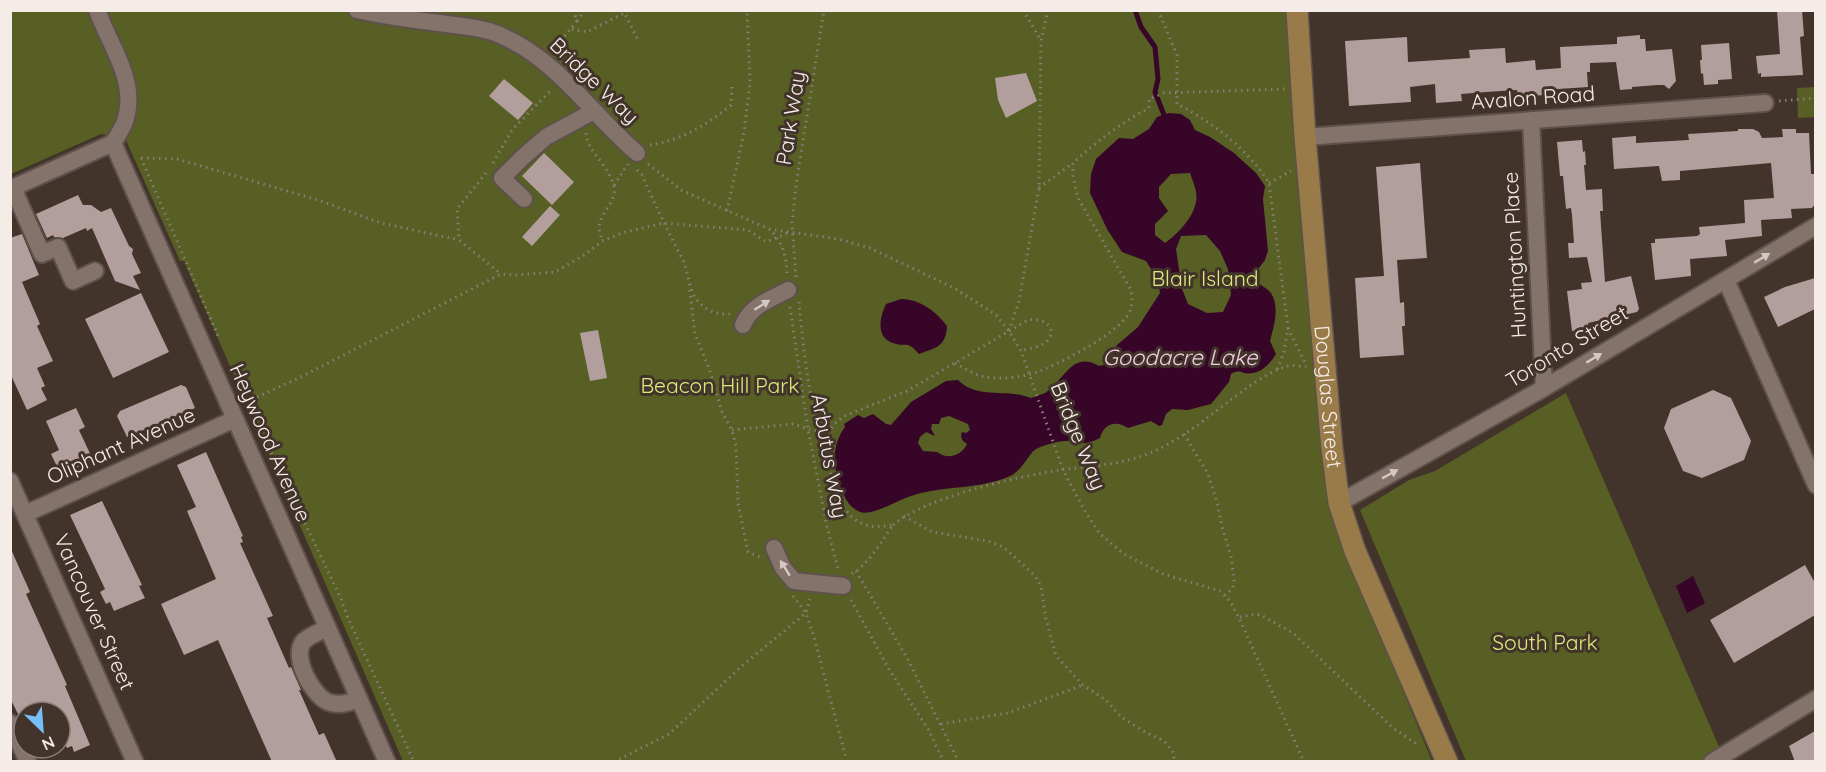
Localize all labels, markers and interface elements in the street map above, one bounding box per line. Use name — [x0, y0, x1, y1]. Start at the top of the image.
street label: Bridge Way — [545, 31, 645, 129]
street label: Park Way — [770, 69, 810, 167]
street label: Avalon Road — [1470, 80, 1596, 114]
street label: Huntington Place — [1497, 171, 1531, 339]
one-way arrow — [1754, 253, 1771, 263]
park label: Blair Island — [1152, 265, 1259, 291]
one-way arrow — [754, 299, 771, 310]
street label: Toronto Street — [1501, 299, 1632, 393]
street label: Douglas Street — [1309, 324, 1348, 470]
water label: Goodacre Lake — [1102, 343, 1259, 371]
one-way arrow — [1586, 353, 1603, 363]
street label: Heywood Avenue — [224, 360, 317, 526]
park label: Beacon Hill Park — [640, 372, 800, 398]
street label: Bridge Way — [1046, 378, 1112, 493]
street label: Arbutus Way — [806, 392, 854, 520]
street label: Oliphant Avenue — [42, 401, 199, 489]
one-way arrow — [1382, 469, 1399, 479]
street label: Vancouver Street — [49, 529, 141, 694]
one-way arrow — [779, 561, 791, 577]
park label: South Park — [1492, 629, 1598, 655]
north arrow — [12, 700, 72, 760]
text: N — [39, 732, 58, 755]

